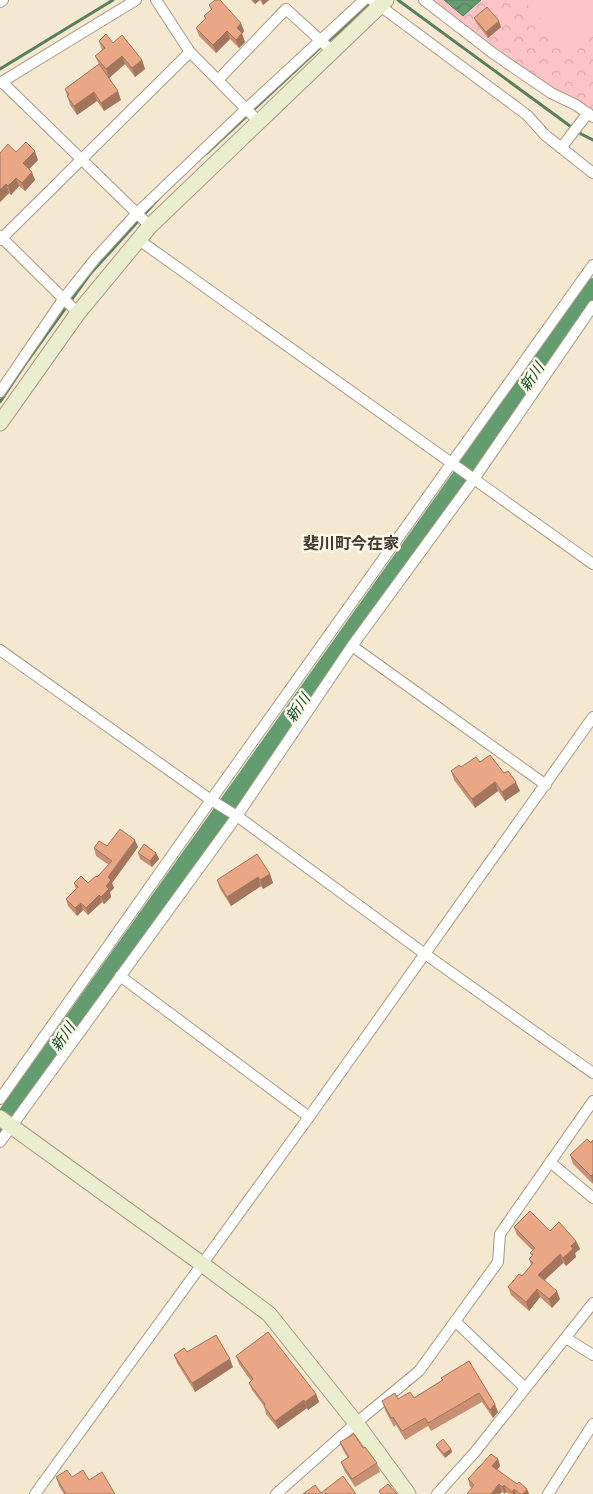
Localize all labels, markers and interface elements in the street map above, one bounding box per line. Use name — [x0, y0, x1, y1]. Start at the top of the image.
water label: 新川 — [516, 358, 549, 394]
district label: 斐川町今在家 — [303, 534, 399, 553]
water label: 新川 — [282, 689, 315, 725]
water label: 新川 — [47, 1018, 80, 1054]

